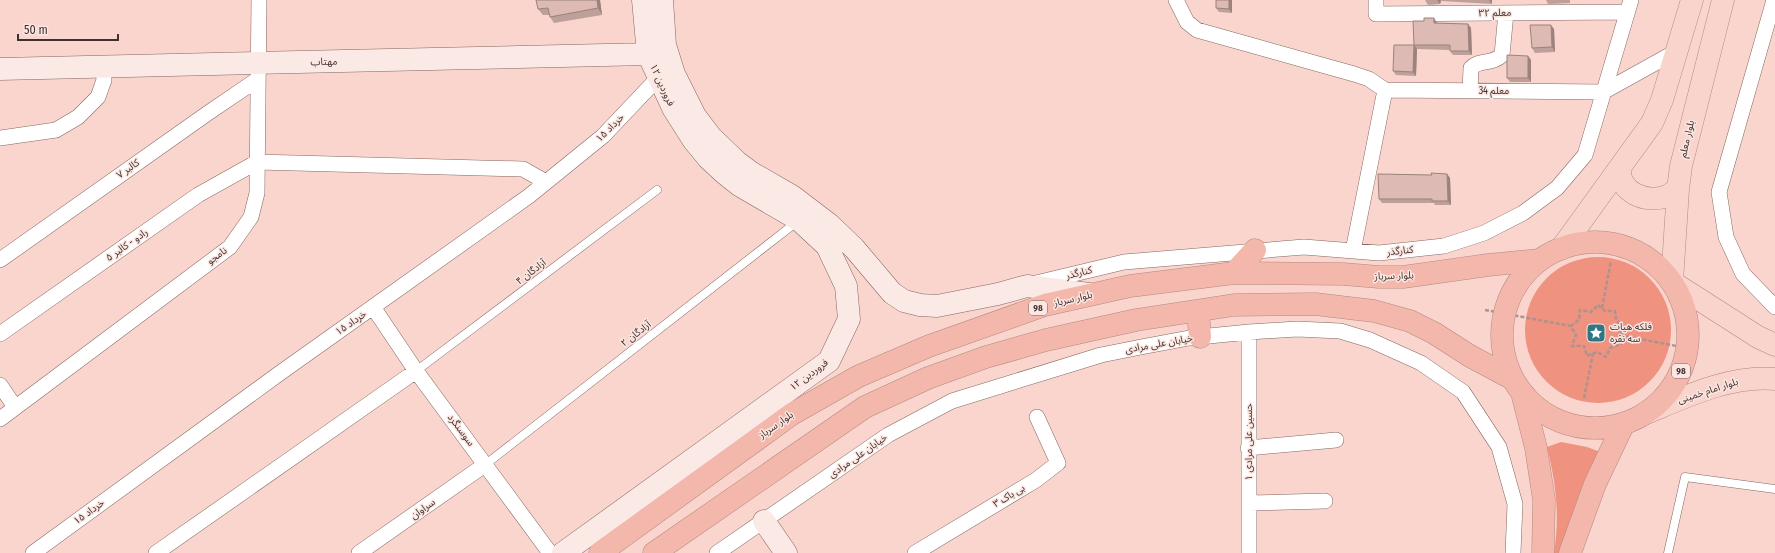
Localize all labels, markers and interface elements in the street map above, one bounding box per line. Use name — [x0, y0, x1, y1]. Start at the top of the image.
street label: معلم ۳۲ — [1478, 7, 1512, 20]
scale bar — [18, 16, 118, 42]
text: 50 m — [24, 23, 48, 37]
street label: مهتاب — [310, 56, 338, 68]
street label: ۱۲ فروردین — [647, 62, 677, 108]
street label: معلم 34 — [1479, 85, 1509, 98]
street label: ۱۵ خرداد — [593, 111, 627, 145]
street label: بلوار معلم — [1677, 119, 1698, 159]
street label: کالبر ۷ — [114, 156, 142, 181]
street label: رادو - کالبر ۵ — [104, 226, 151, 264]
street label: کنارگذر — [1385, 244, 1415, 258]
street label: نامجو — [205, 245, 230, 267]
street label: آزادگان ۴ — [513, 256, 549, 287]
street label: کنارگذر — [1064, 264, 1094, 282]
street label: بلوار سرباز — [1373, 269, 1414, 283]
street label: بلوار سرباز — [1051, 289, 1094, 310]
road number: 98 — [1029, 301, 1047, 315]
street label: ۱۵ خرداد — [333, 308, 369, 338]
street label: آزادگان ۲ — [619, 318, 654, 349]
place label: فلکه هیات سه نفره — [1610, 321, 1653, 345]
place icon: فلکه هیات سه نفره — [1585, 322, 1607, 344]
street label: خیابان علی مرادی — [1124, 332, 1194, 356]
street label: ۱۲ فروردین — [787, 356, 831, 393]
road number: 98 — [1672, 364, 1690, 378]
street label: بلوار امام خمینی — [1676, 376, 1741, 408]
street label: حسین علی مرادی ۱ — [1243, 403, 1255, 481]
street label: بلوار سرباز — [756, 409, 796, 442]
street label: سوسنگرد — [445, 411, 477, 449]
street label: خیابان علی مرادی — [826, 431, 890, 481]
street label: بی باک ۳ — [991, 482, 1027, 510]
street label: سراوان — [408, 496, 438, 522]
street label: ۱۵ خرداد — [71, 497, 107, 527]

